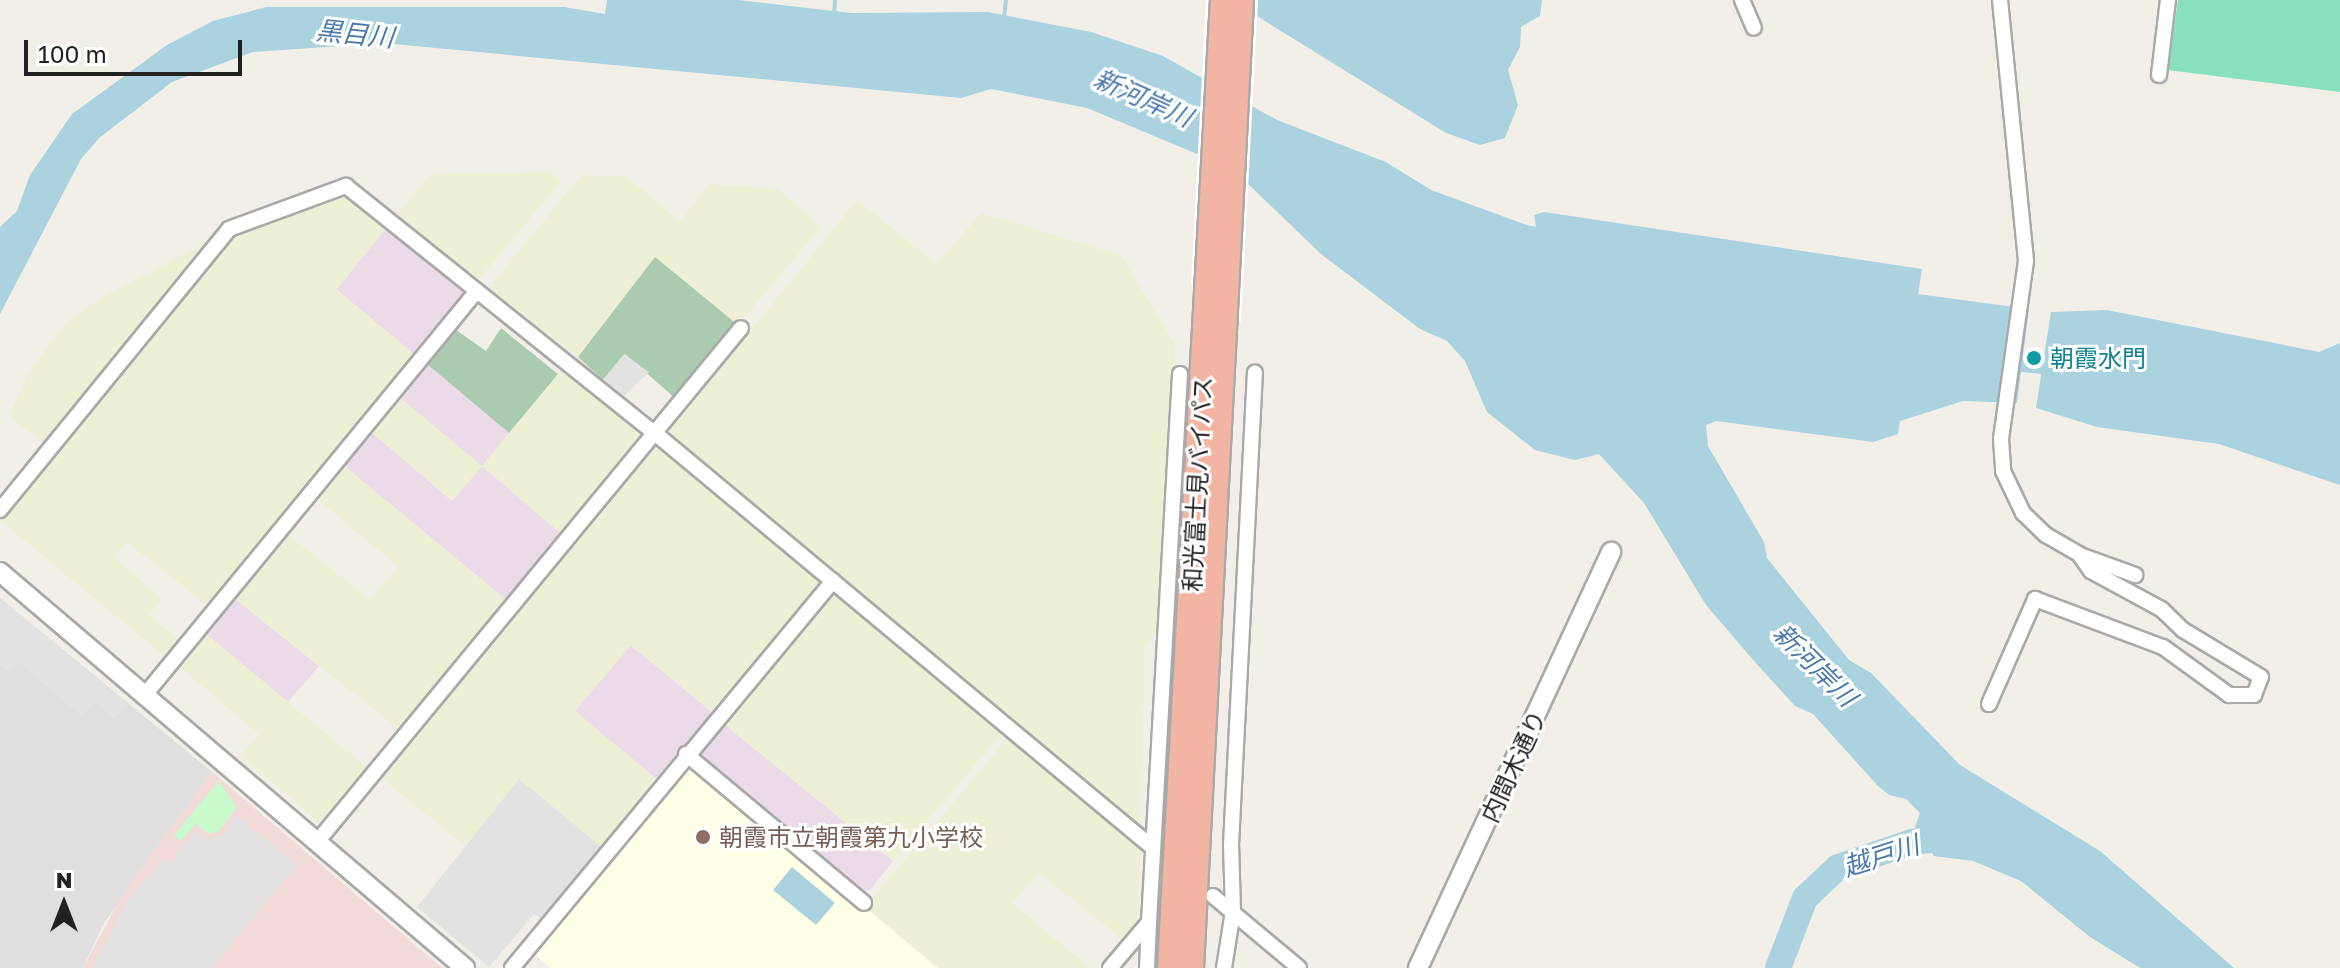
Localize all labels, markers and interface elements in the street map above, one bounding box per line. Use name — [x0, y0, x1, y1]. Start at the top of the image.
water label: 黒目川 — [315, 14, 395, 54]
scale bar — [28, 24, 246, 74]
text: 100 m — [38, 39, 107, 68]
water label: 新河岸川 — [1089, 63, 1197, 133]
place label: 朝霞水門 — [2050, 344, 2146, 372]
marker: 朝霞水門 — [2025, 349, 2043, 367]
street label: 和光富士見バイパス — [1177, 375, 1217, 593]
water label: 新河岸川 — [1767, 617, 1863, 713]
street label: 内間木通り — [1475, 706, 1551, 826]
place label: 朝霞市立朝霞第九小学校 — [719, 823, 983, 851]
marker: 朝霞市立朝霞第九小学校 — [694, 828, 712, 846]
water label: 越戸川 — [1839, 829, 1923, 883]
north arrow — [24, 864, 104, 944]
text: N — [56, 866, 72, 893]

